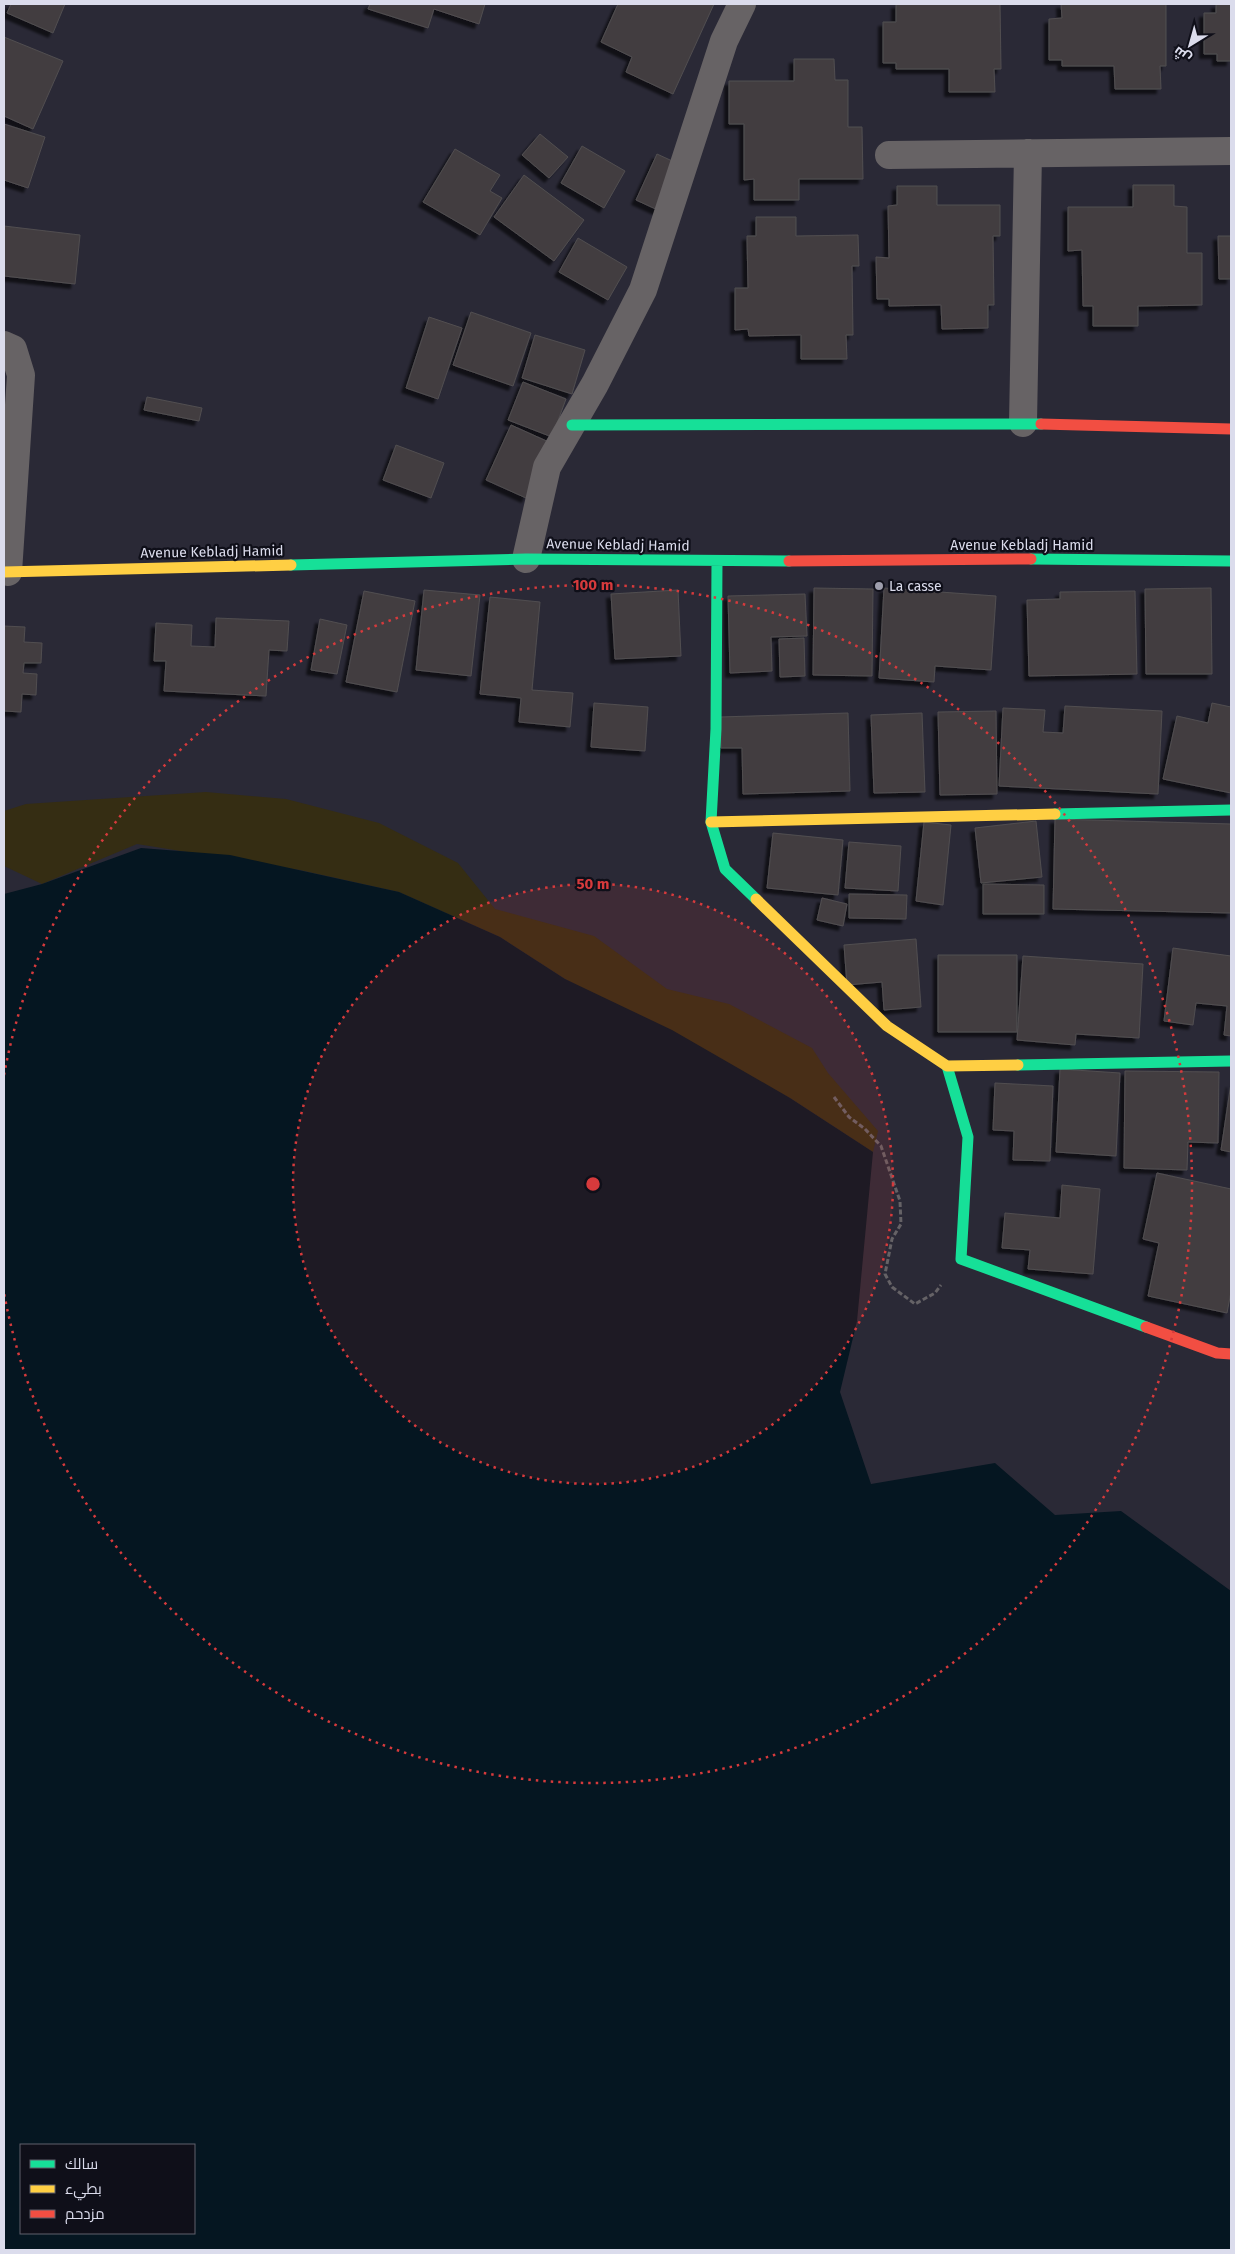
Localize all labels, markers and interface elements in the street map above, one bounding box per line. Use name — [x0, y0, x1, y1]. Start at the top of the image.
north arrow — [1165, 20, 1215, 70]
text: ش — [1170, 43, 1195, 67]
street label: Avenue Kebladj Hamid — [546, 535, 690, 555]
street label: Avenue Kebladj Hamid — [950, 537, 1094, 554]
street label: Avenue Kebladj Hamid — [140, 542, 284, 562]
text: 100 m — [573, 576, 613, 594]
place label: La casse — [889, 578, 942, 595]
marker: La casse — [873, 580, 885, 592]
text: 50 m — [576, 875, 610, 893]
centre of rings — [584, 1175, 602, 1193]
legend — [20, 2144, 195, 2234]
text: سالك — [65, 2155, 98, 2173]
text: بطيء — [65, 2180, 102, 2201]
text: مزدحم — [65, 2205, 105, 2224]

